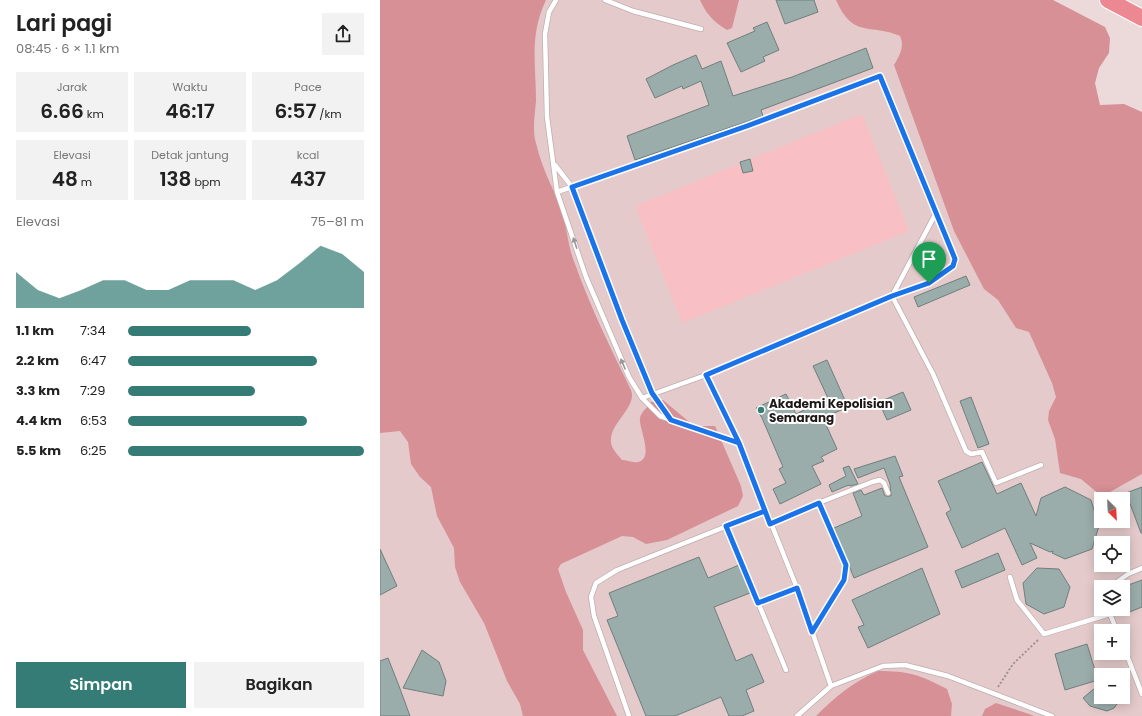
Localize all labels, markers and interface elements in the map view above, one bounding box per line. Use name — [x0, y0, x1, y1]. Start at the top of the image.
text: Lari pagi — [16, 8, 112, 39]
button: share — [322, 13, 364, 55]
text: 08:45 · 6 × 1.1 km — [16, 39, 119, 58]
text: Jarak — [57, 79, 87, 95]
text: Waktu — [173, 79, 207, 95]
text: Pace — [294, 79, 322, 95]
text: 6.66 — [40, 97, 84, 125]
text: 46:17 — [165, 97, 215, 125]
text: 6:57 — [274, 97, 316, 125]
text: km — [84, 106, 104, 122]
text: /km — [316, 106, 342, 122]
text: Elevasi — [53, 147, 91, 163]
text: Detak jantung — [151, 147, 229, 163]
text: kcal — [297, 147, 319, 163]
text: 48 — [52, 165, 78, 193]
text: 138 — [159, 165, 191, 193]
text: 437 — [290, 165, 326, 193]
text: m — [78, 174, 92, 190]
text: bpm — [191, 174, 221, 190]
text: Elevasi — [16, 212, 60, 231]
text: 75–81 m — [311, 212, 364, 231]
one-way arrow — [571, 237, 577, 249]
pin — [912, 242, 946, 283]
icon: arrive — [918, 248, 940, 270]
text: 1.1 km — [16, 321, 54, 340]
text: 7:34 — [80, 321, 106, 340]
text: 2.2 km — [16, 351, 59, 370]
text: 6:47 — [80, 351, 106, 370]
one-way arrow — [620, 358, 626, 370]
text: 3.3 km — [16, 381, 60, 400]
text: 7:29 — [80, 381, 106, 400]
place label: Akademi Kepolisian Semarang — [769, 395, 893, 426]
marker: Akademi Kepolisian Semarang — [756, 405, 766, 415]
text: 4.4 km — [16, 411, 62, 430]
text: 6:53 — [80, 411, 107, 430]
text: 5.5 km — [16, 441, 61, 460]
text: 6:25 — [80, 441, 107, 460]
north arrow — [1094, 492, 1130, 528]
map controls — [1094, 492, 1130, 704]
button: locate — [1094, 536, 1130, 572]
button: layers — [1094, 580, 1130, 616]
button: + — [1094, 624, 1130, 660]
button: Simpan — [16, 662, 186, 708]
button: Bagikan — [194, 662, 364, 708]
button: − — [1094, 668, 1130, 704]

